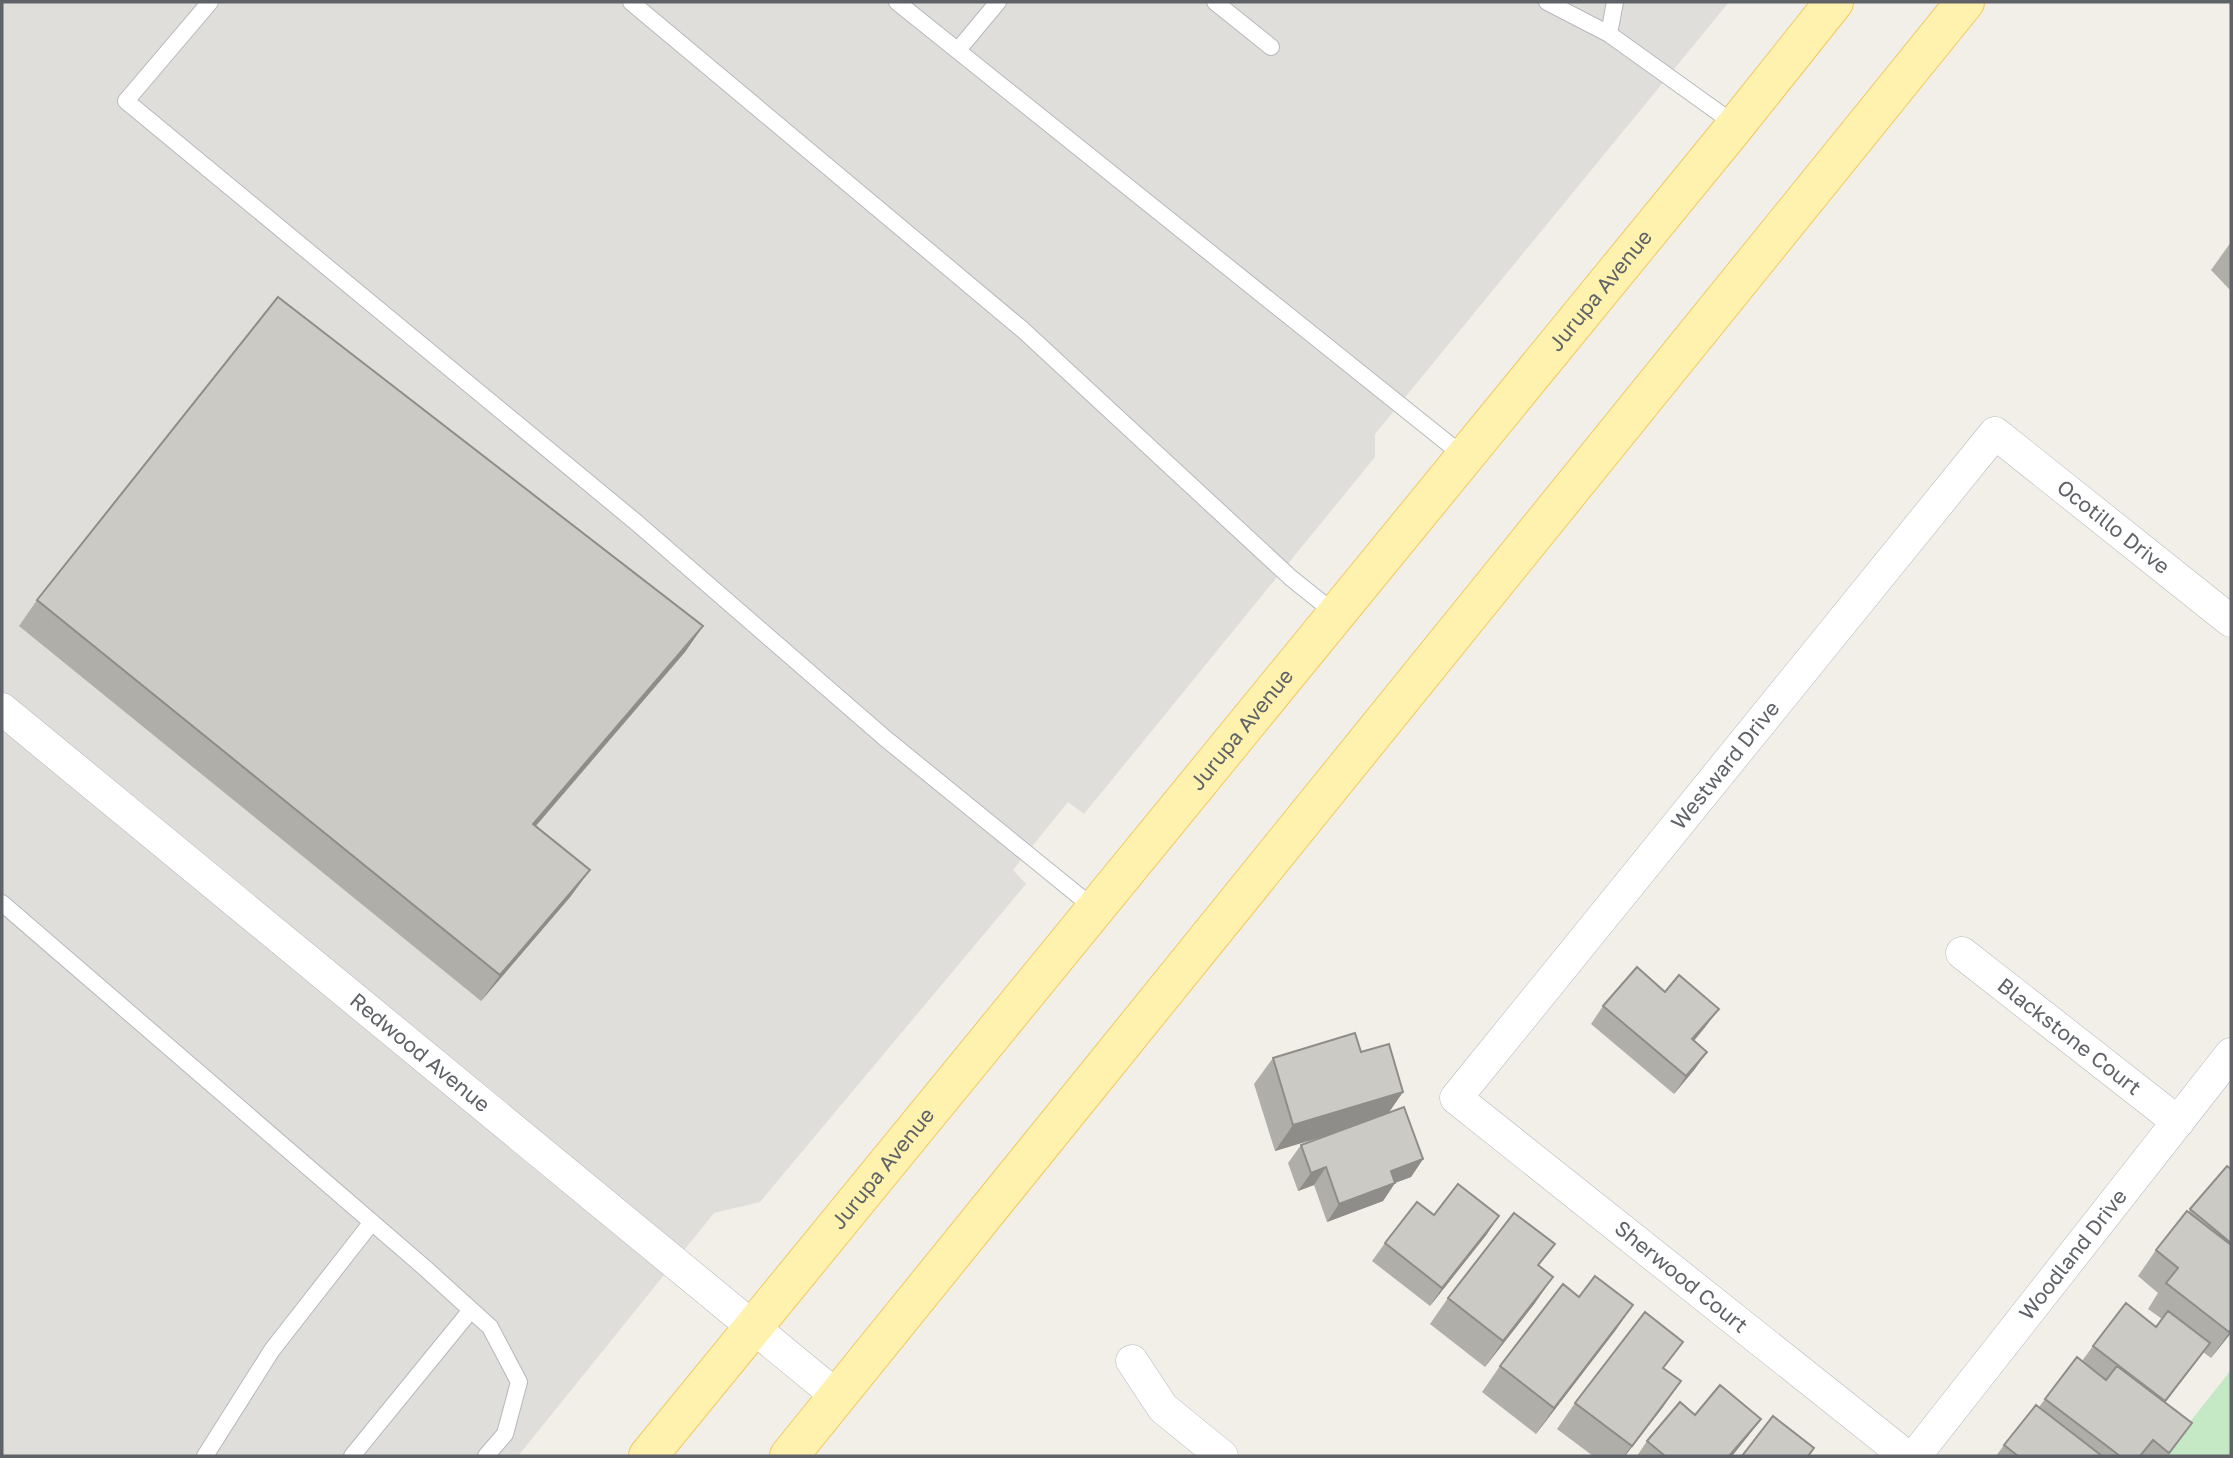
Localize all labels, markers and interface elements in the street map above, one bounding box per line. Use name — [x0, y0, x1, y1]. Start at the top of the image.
street label: Jurupa Avenue — [1542, 224, 1657, 356]
street label: Ocotillo Drive — [2052, 473, 2175, 579]
street label: Jurupa Avenue — [1183, 663, 1298, 795]
street label: Westward Drive — [1665, 695, 1785, 834]
street label: Blackstone Court — [1993, 972, 2147, 1100]
street label: Redwood Avenue — [345, 987, 496, 1117]
street label: Jurupa Avenue — [825, 1102, 939, 1234]
street label: Woodland Drive — [2013, 1183, 2132, 1325]
street label: Sherwood Court — [1610, 1215, 1754, 1338]

